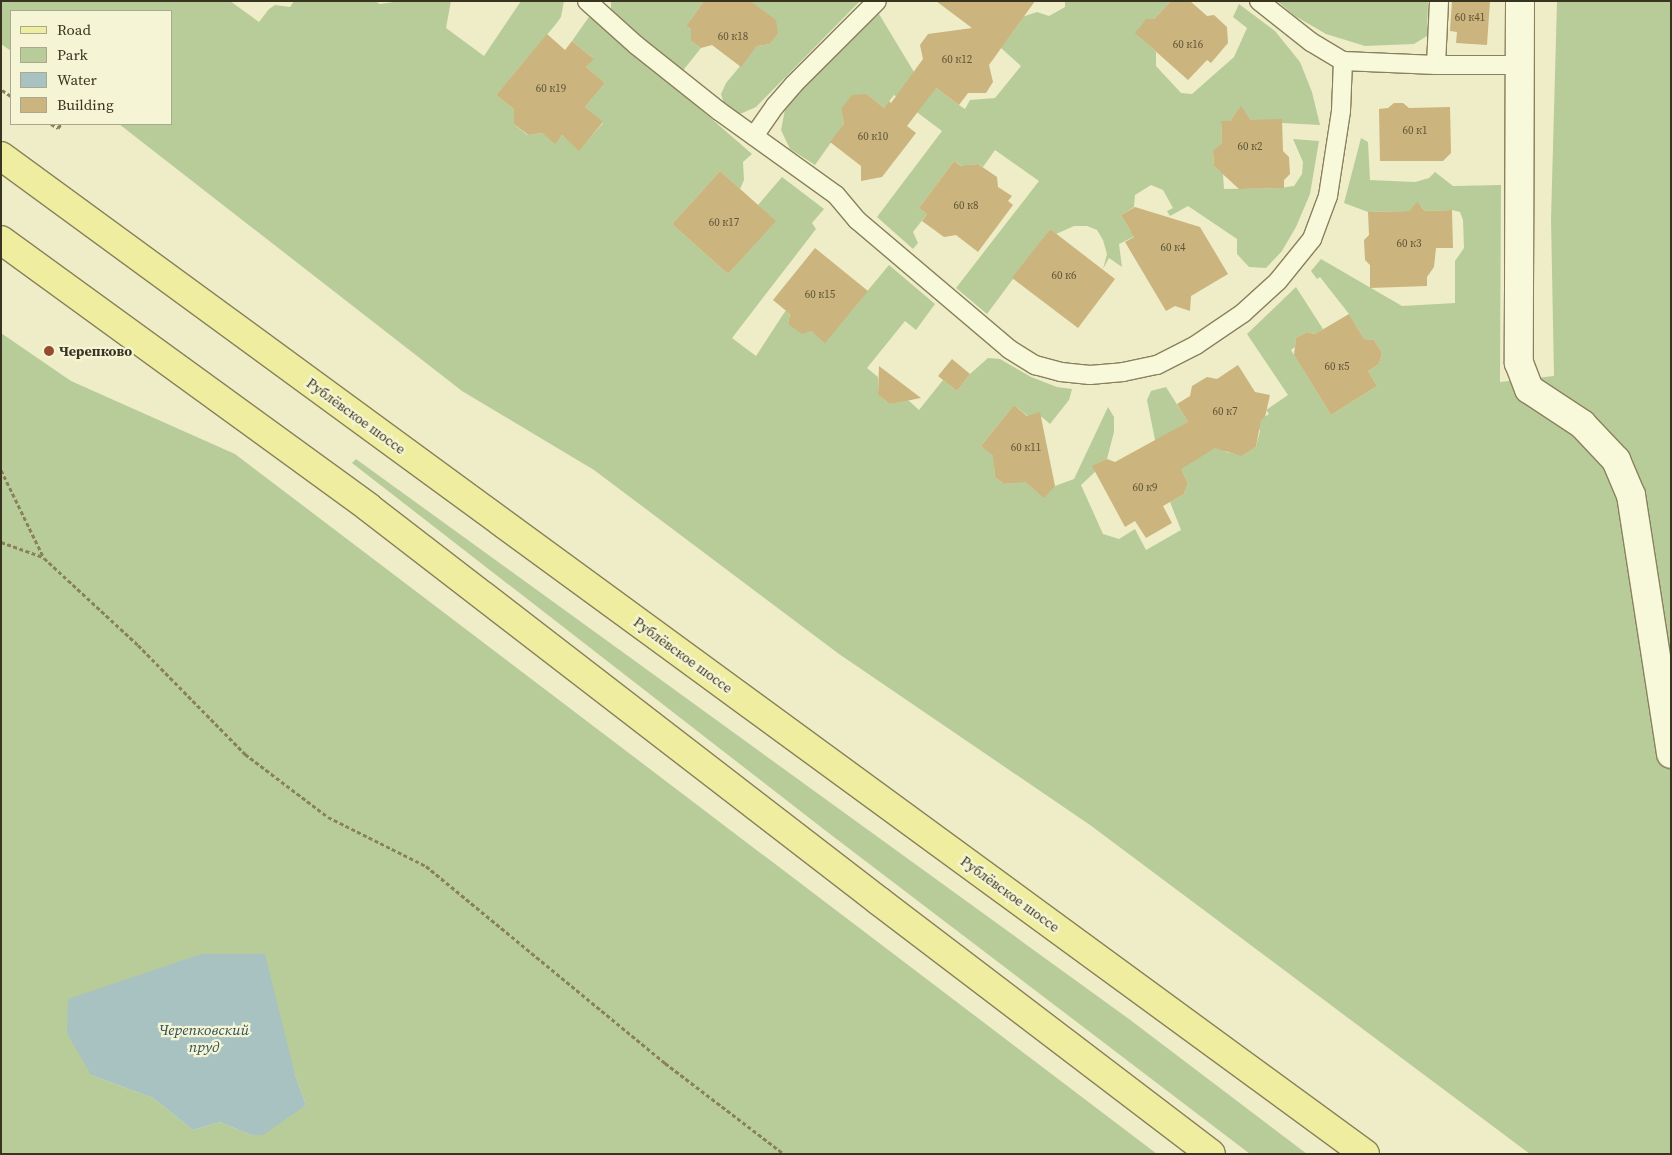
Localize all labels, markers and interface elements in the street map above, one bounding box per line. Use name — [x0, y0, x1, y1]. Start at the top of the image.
legend — [10, 10, 172, 125]
house number: 60 к41 — [1455, 11, 1485, 25]
text: Road — [57, 19, 91, 40]
house number: 60 к18 — [718, 30, 748, 44]
house number: 60 к16 — [1173, 38, 1203, 52]
text: Park — [57, 44, 88, 65]
house number: 60 к12 — [942, 53, 972, 67]
text: Water — [57, 69, 97, 90]
house number: 60 к19 — [536, 82, 566, 96]
text: Building — [57, 94, 114, 115]
house number: 60 к1 — [1402, 124, 1428, 138]
house number: 60 к10 — [858, 130, 888, 144]
house number: 60 к2 — [1237, 140, 1263, 154]
house number: 60 к8 — [953, 199, 979, 213]
house number: 60 к17 — [709, 216, 739, 230]
house number: 60 к3 — [1396, 237, 1422, 251]
house number: 60 к4 — [1160, 241, 1186, 255]
house number: 60 к6 — [1051, 269, 1077, 283]
house number: 60 к15 — [805, 288, 835, 302]
place label: Черепково — [59, 343, 132, 359]
marker: Черепково — [43, 345, 55, 357]
house number: 60 к5 — [1324, 360, 1350, 374]
street label: Рублёвское шоссе — [303, 375, 409, 457]
house number: 60 к7 — [1212, 405, 1238, 419]
house number: 60 к11 — [1011, 441, 1041, 455]
house number: 60 к9 — [1132, 481, 1158, 495]
street label: Рублёвское шоссе — [630, 614, 736, 696]
street label: Рублёвское шоссе — [957, 853, 1063, 935]
water label: Черепковский пруд — [159, 1020, 249, 1055]

